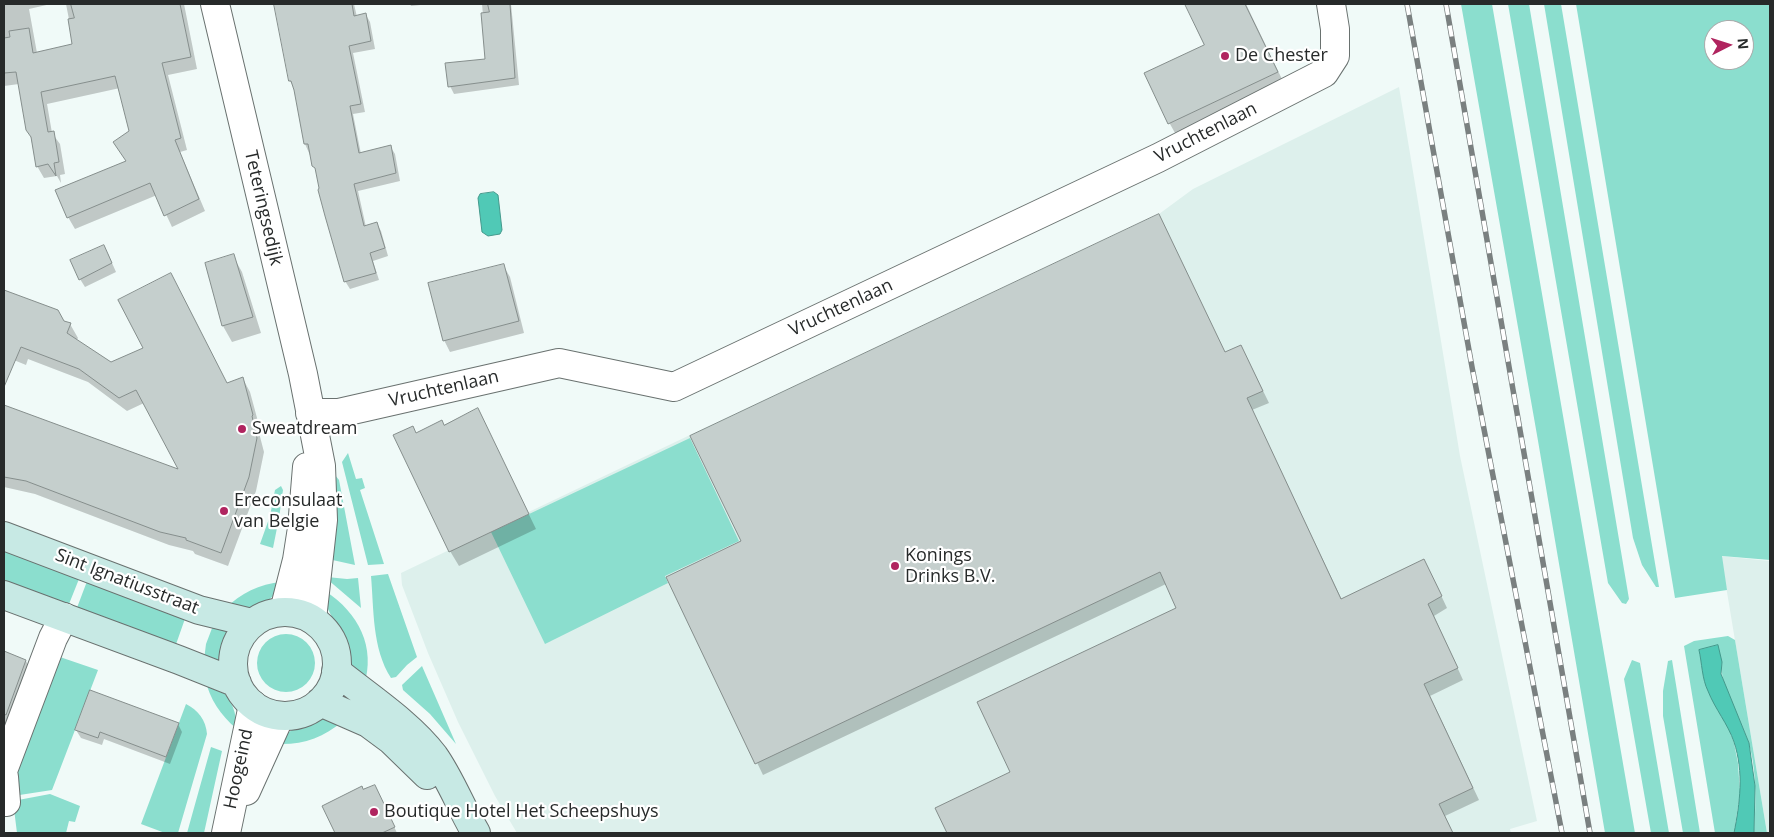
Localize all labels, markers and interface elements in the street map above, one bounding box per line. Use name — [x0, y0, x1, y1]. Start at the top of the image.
north arrow — [1704, 20, 1754, 70]
text: N — [1733, 37, 1753, 50]
place label: De Chester — [1235, 45, 1328, 67]
marker: De Chester — [1219, 50, 1231, 62]
street label: Vruchtenlaan — [1151, 98, 1261, 168]
street label: Teteringsedijk — [239, 148, 287, 268]
street label: Vruchtenlaan — [786, 275, 896, 341]
street label: Vruchtenlaan — [387, 366, 501, 412]
place label: Sweatdream — [252, 418, 357, 440]
marker: Sweatdream — [236, 423, 248, 435]
place label: Ereconsulaat van Belgie — [234, 490, 343, 532]
marker: Ereconsulaat van Belgie — [218, 505, 230, 517]
street label: Sint Ignatiusstraat — [52, 545, 202, 619]
place label: Konings Drinks B.V. — [905, 545, 996, 588]
marker: Konings Drinks B.V. — [889, 560, 901, 572]
street label: Hoogeind — [220, 727, 258, 811]
place label: Boutique Hotel Het Scheepshuys — [384, 801, 659, 823]
marker: Boutique Hotel Het Scheepshuys — [368, 806, 380, 818]

